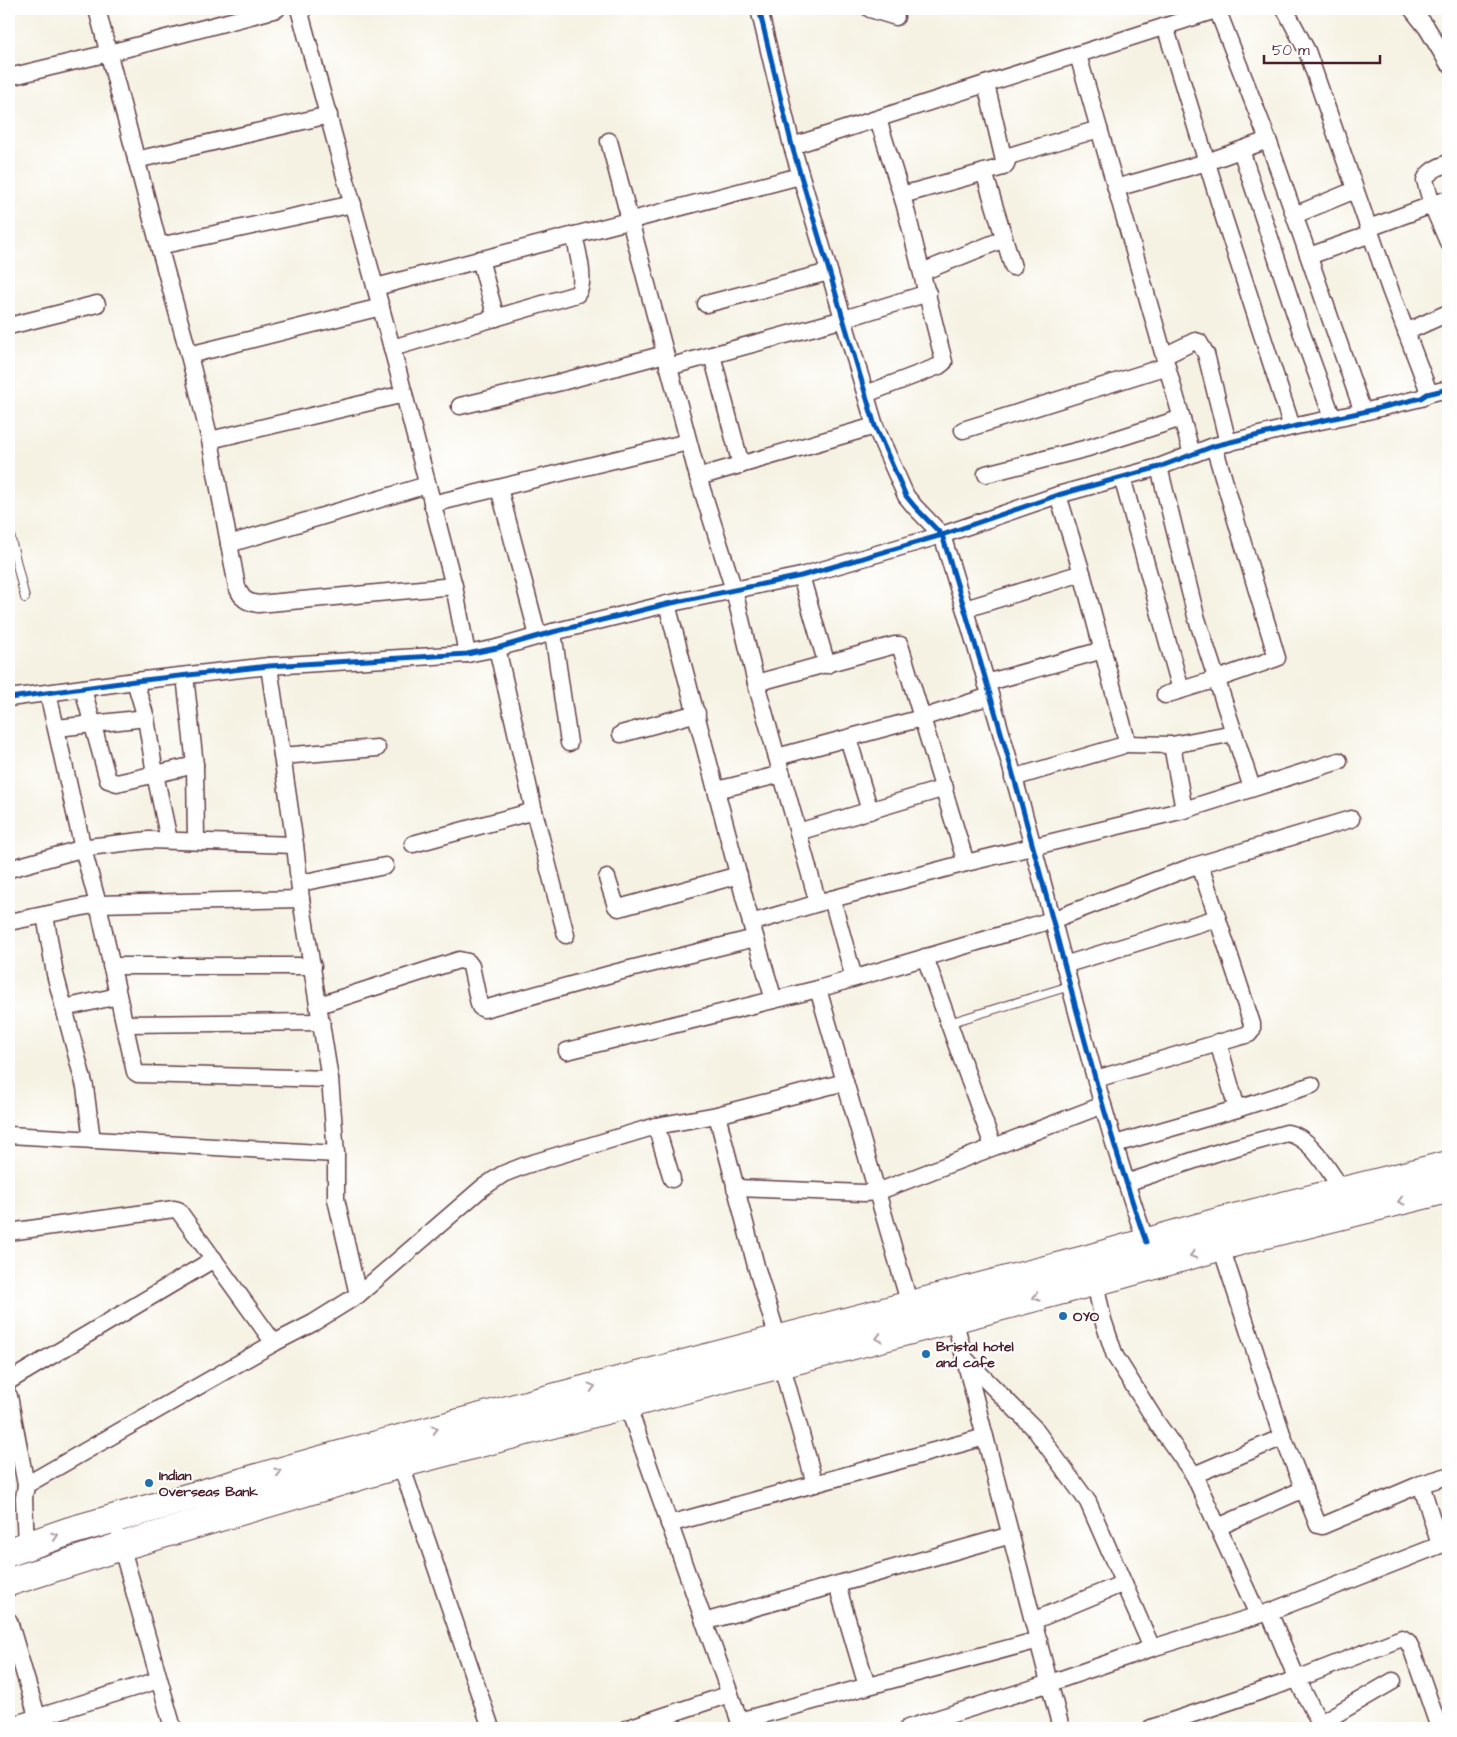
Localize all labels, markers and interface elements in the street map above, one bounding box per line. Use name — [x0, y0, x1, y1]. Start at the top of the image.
scale bar — [1264, 32, 1381, 64]
text: 50 m — [1272, 40, 1310, 61]
one-way arrow — [1396, 1195, 1405, 1206]
one-way arrow — [1189, 1249, 1197, 1259]
one-way arrow — [1031, 1291, 1040, 1302]
place label: OYO — [1073, 1307, 1100, 1327]
marker: OYO — [1057, 1310, 1069, 1322]
one-way arrow — [874, 1332, 883, 1343]
place label: Bristal hotel and cafe — [935, 1337, 1014, 1373]
marker: Bristal hotel and cafe — [920, 1348, 932, 1360]
one-way arrow — [588, 1383, 596, 1393]
one-way arrow — [431, 1425, 439, 1435]
place label: Indian Overseas Bank — [159, 1466, 258, 1502]
one-way arrow — [274, 1468, 282, 1478]
marker: Indian Overseas Bank — [143, 1477, 155, 1489]
one-way arrow — [50, 1532, 59, 1542]

